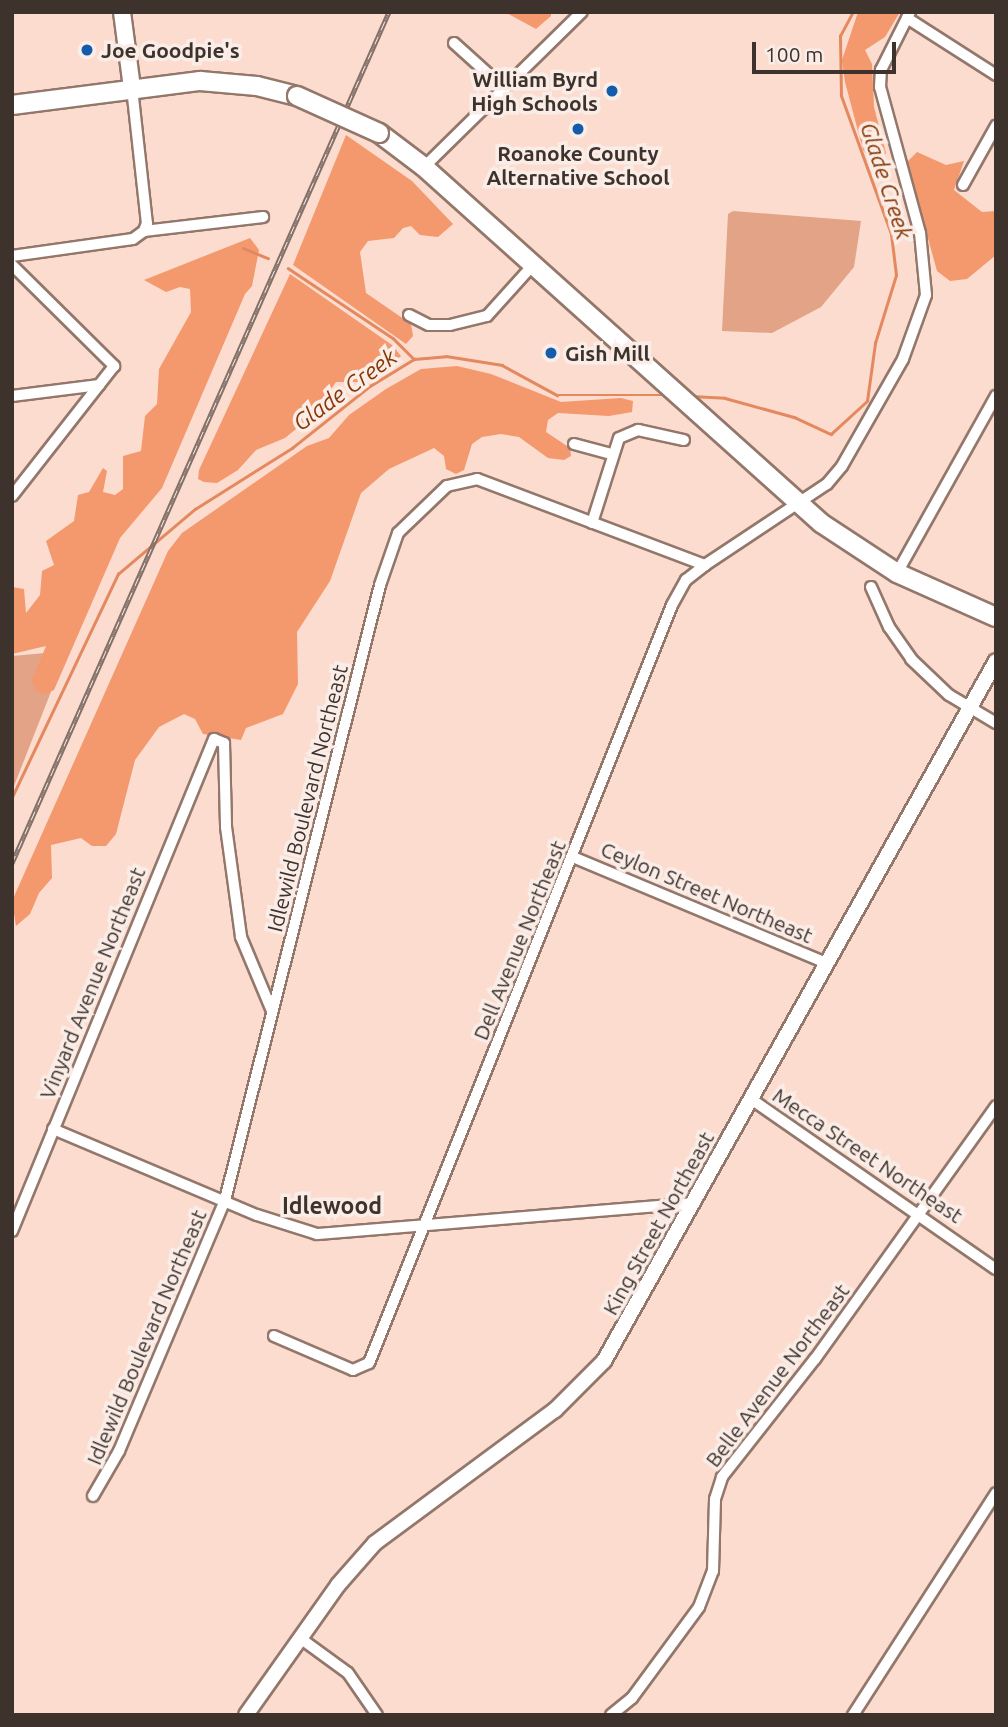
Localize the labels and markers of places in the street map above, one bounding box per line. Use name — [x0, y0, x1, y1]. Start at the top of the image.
place label: Joe Goodpie's — [101, 37, 240, 63]
marker: Joe Goodpie's — [79, 42, 95, 58]
place label: William Byrd High Schools — [471, 66, 598, 116]
marker: William Byrd High Schools — [604, 83, 620, 99]
marker: Roanoke County Alternative School — [570, 121, 586, 137]
place label: Roanoke County Alternative School — [486, 140, 670, 190]
place label: Gish Mill — [565, 340, 650, 366]
marker: Gish Mill — [543, 345, 559, 361]

